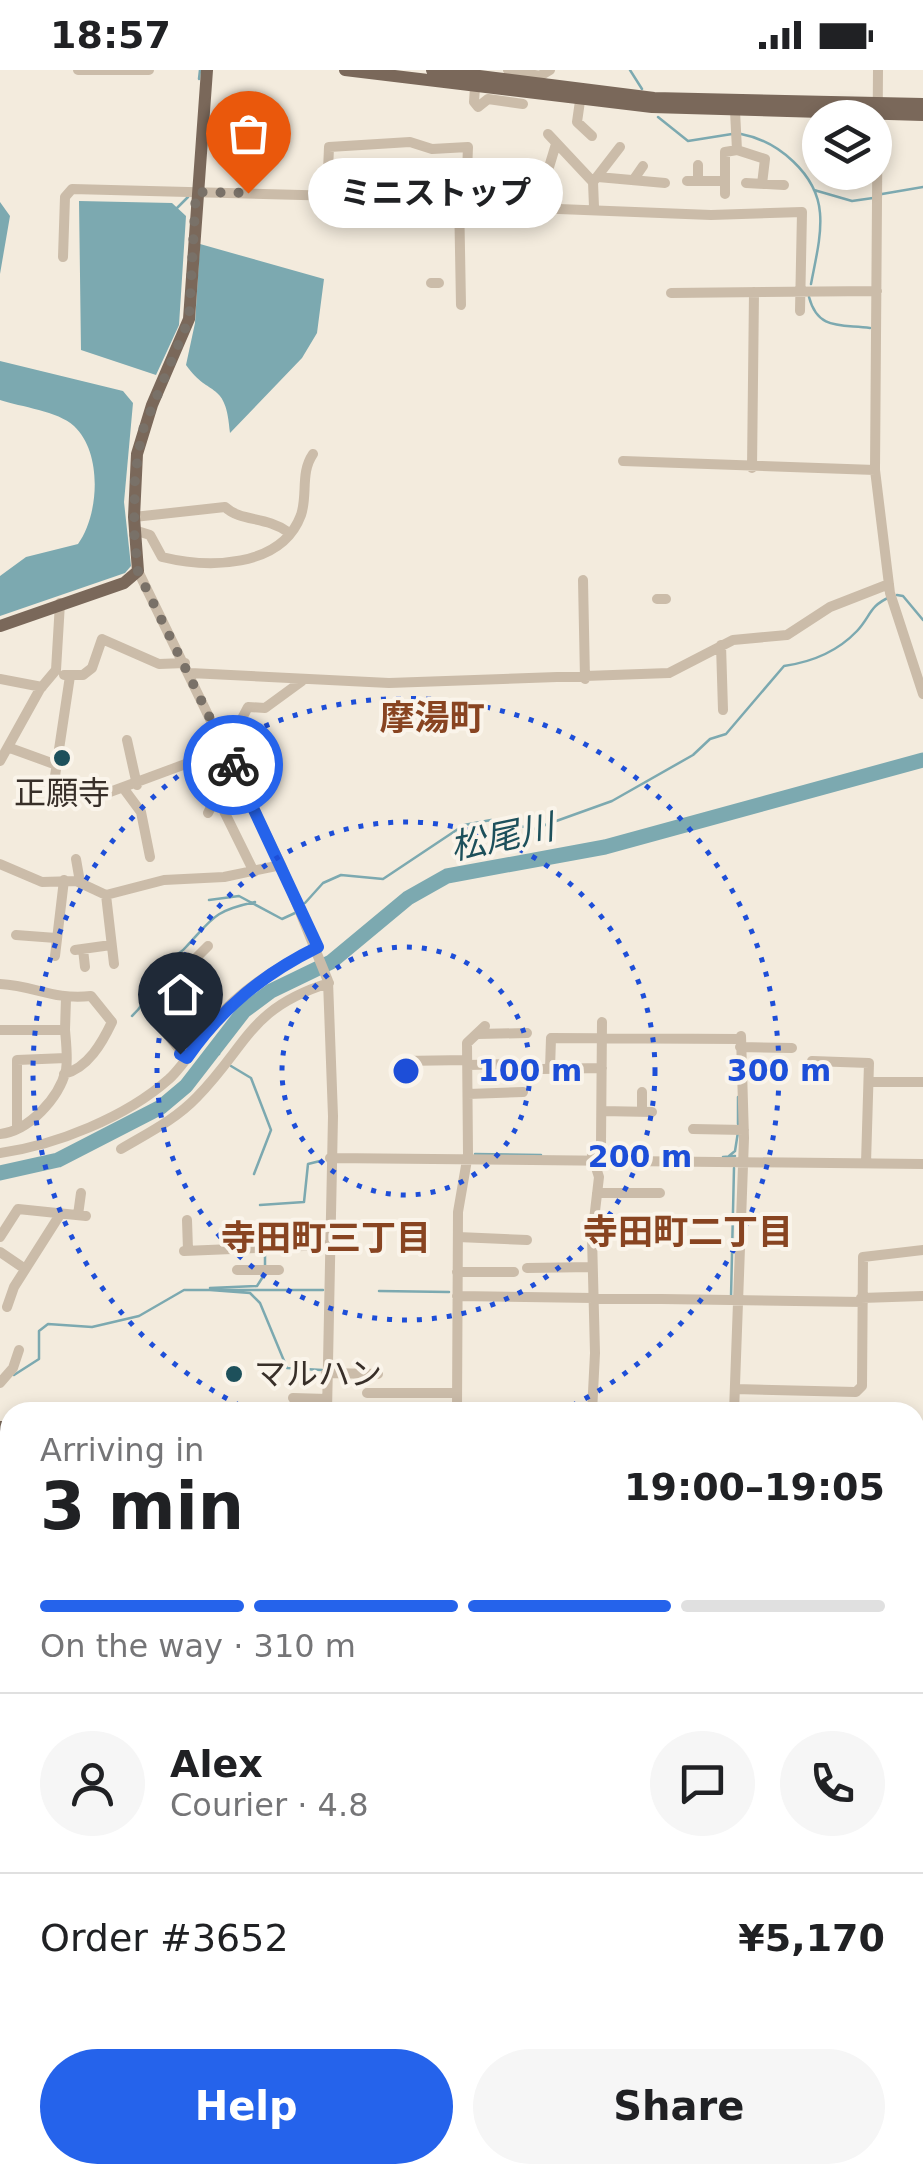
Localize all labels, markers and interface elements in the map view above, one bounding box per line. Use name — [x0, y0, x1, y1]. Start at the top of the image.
text: 18:57 — [50, 13, 171, 57]
pin — [206, 91, 291, 194]
map controls — [802, 100, 892, 190]
button: layers — [802, 100, 892, 190]
icon: bag — [221, 106, 276, 161]
callout: ミニストップ — [308, 158, 563, 228]
text: ミニストップ — [339, 174, 532, 212]
district label: 摩湯町 — [379, 698, 485, 738]
courier — [183, 715, 283, 815]
icon: bike — [206, 738, 261, 793]
marker: 正願寺 — [51, 747, 73, 769]
place label: 正願寺 — [14, 774, 110, 812]
water label: 松尾川 — [446, 806, 561, 867]
pin — [138, 952, 223, 1055]
icon: home — [153, 967, 208, 1022]
centre of rings — [388, 1053, 424, 1089]
text: 100 m — [478, 1053, 582, 1088]
text: 300 m — [727, 1053, 831, 1088]
text: 200 m — [588, 1139, 692, 1174]
district label: 寺田町二丁目 — [583, 1212, 793, 1252]
district label: 寺田町三丁目 — [221, 1218, 431, 1258]
place label: マルハン — [254, 1355, 382, 1393]
marker: マルハン — [223, 1363, 245, 1385]
text: Arriving in — [40, 1431, 204, 1469]
text: 19:00–19:05 — [624, 1465, 885, 1509]
text: 3 min — [40, 1469, 244, 1544]
text: On the way · 310 m — [40, 1627, 356, 1665]
button: person — [40, 1731, 145, 1836]
button: chat — [650, 1731, 755, 1836]
button: phone — [780, 1731, 885, 1836]
text: Alex — [170, 1742, 263, 1786]
text: Courier · 4.8 — [170, 1786, 369, 1824]
text: Order #3652 — [40, 1916, 289, 1960]
text: ¥5,170 — [738, 1916, 885, 1960]
button: Help — [40, 2049, 453, 2164]
button: Share — [473, 2049, 885, 2164]

